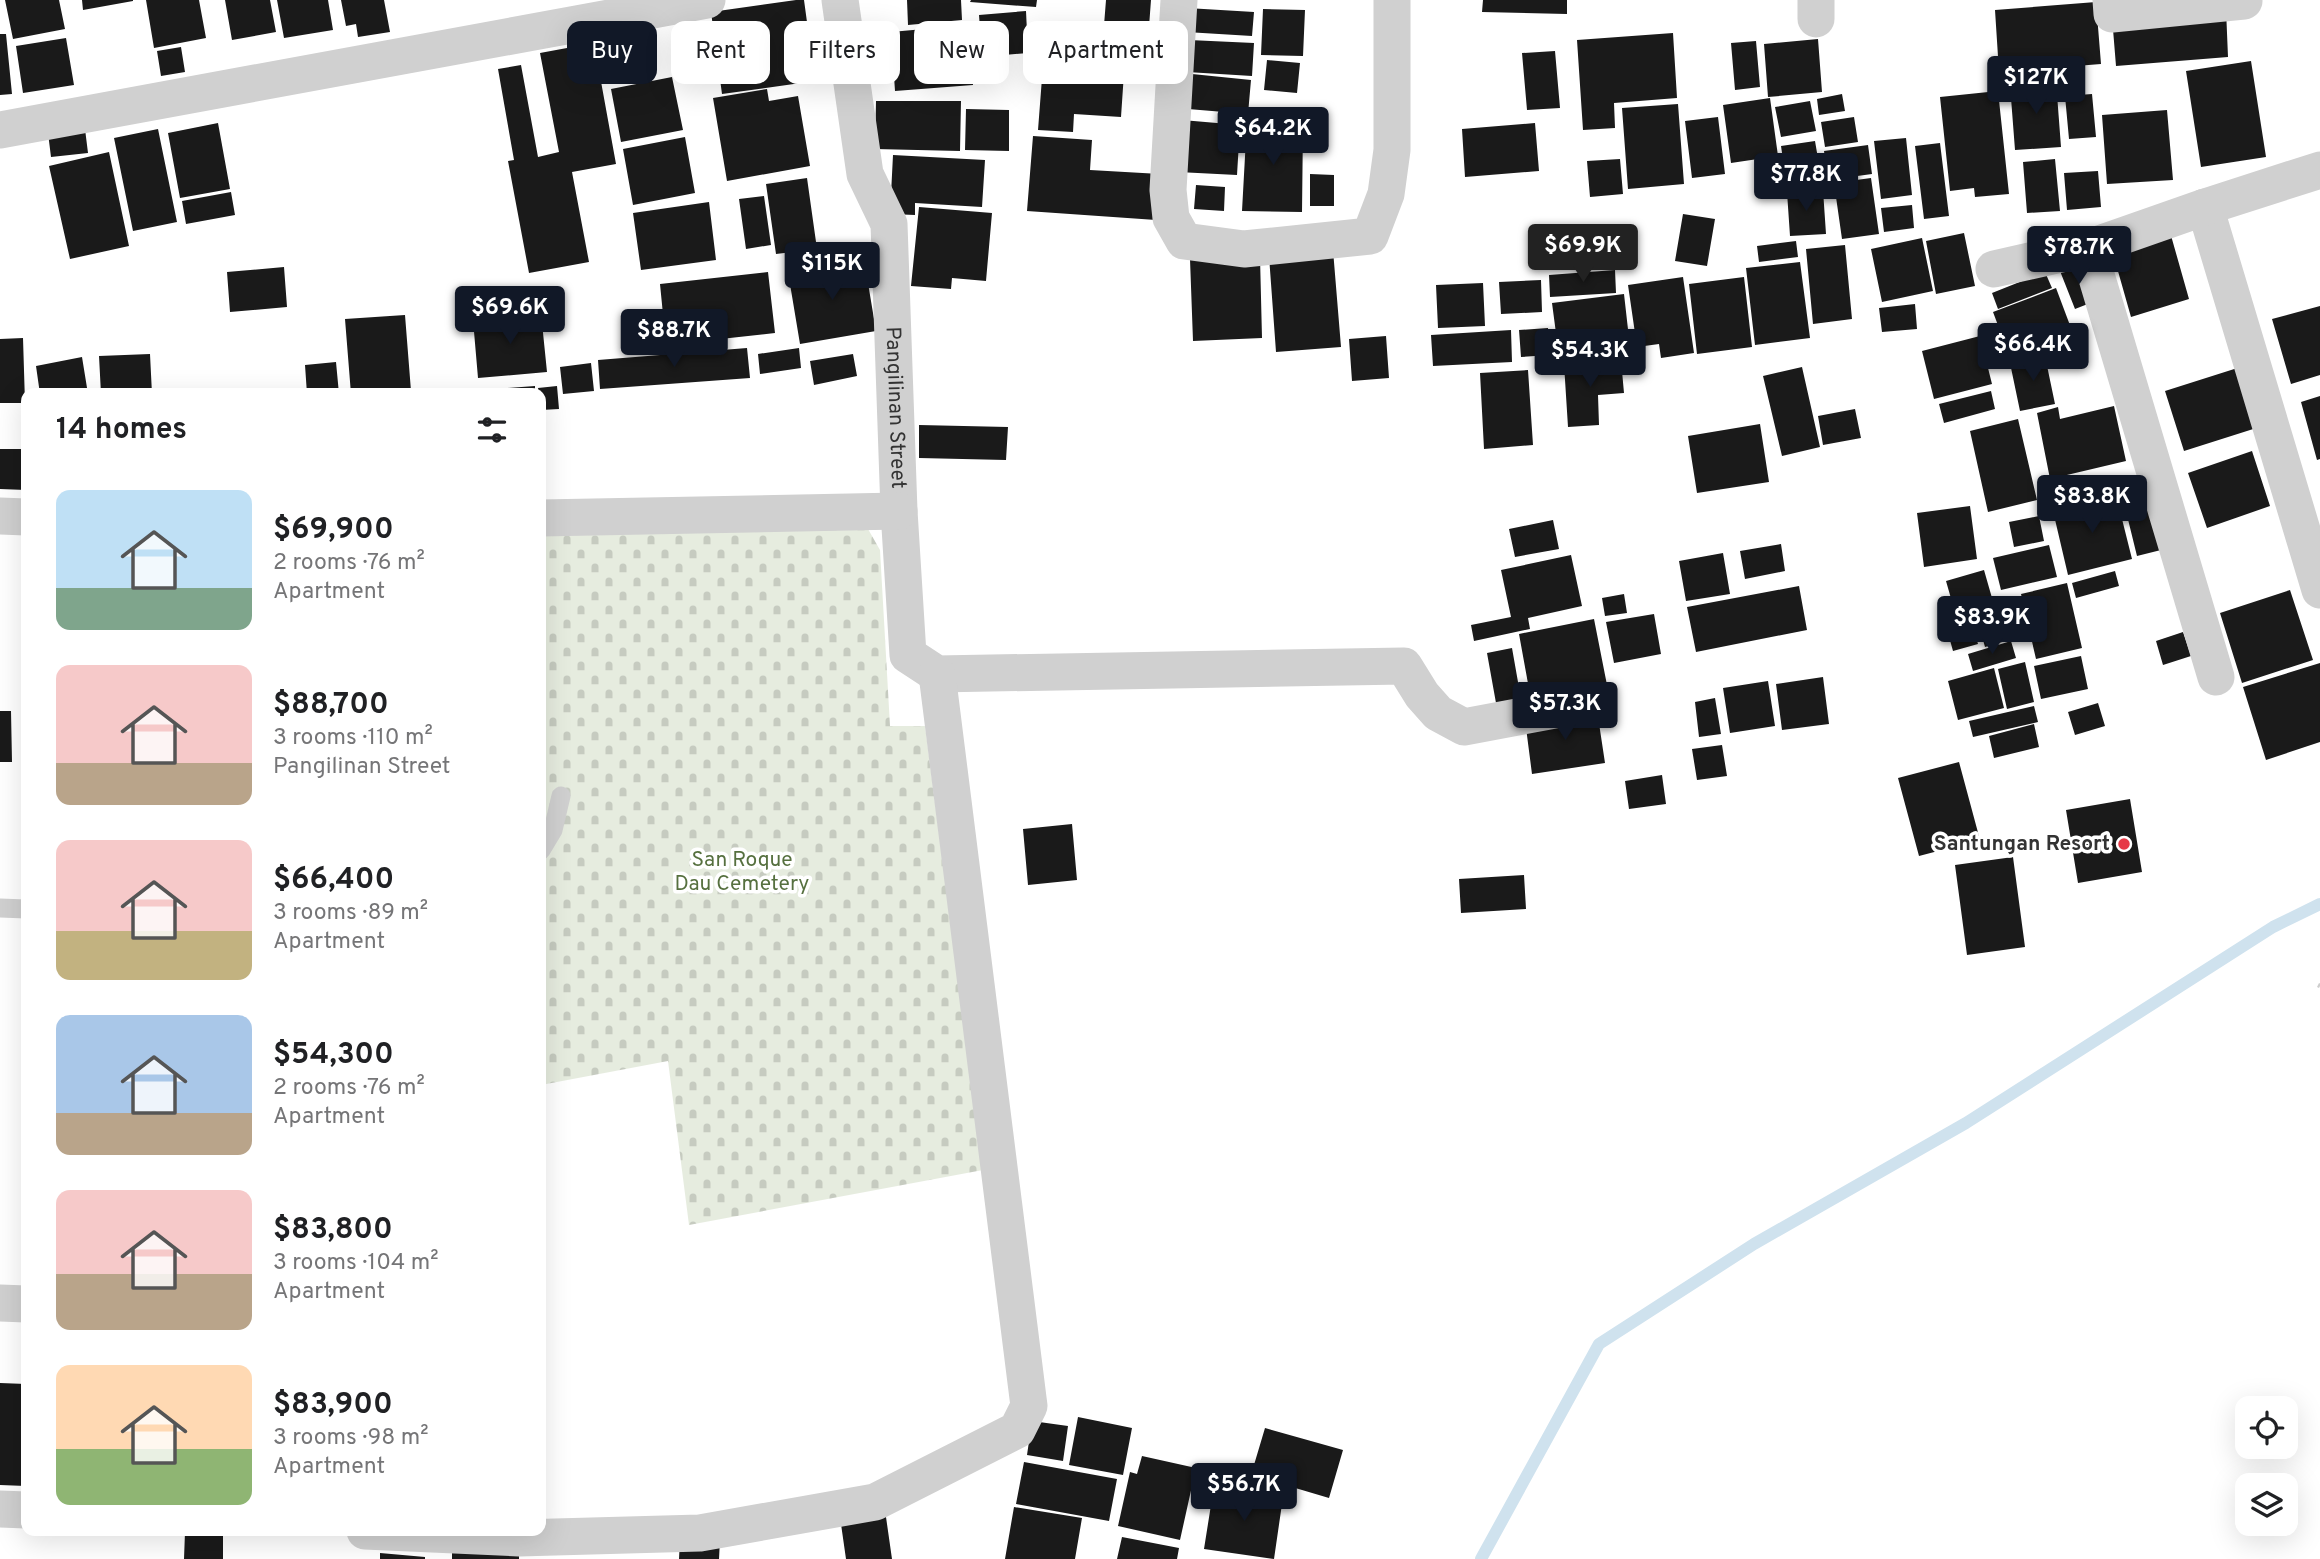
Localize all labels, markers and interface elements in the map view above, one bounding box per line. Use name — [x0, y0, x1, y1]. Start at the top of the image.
chip: Buy — [567, 21, 657, 84]
chip: Rent — [671, 21, 770, 84]
chip: Filters — [784, 21, 900, 84]
chip: New — [914, 21, 1009, 84]
chip: Apartment — [1023, 21, 1188, 84]
pin: $127K — [1987, 57, 2085, 116]
text: $127K — [2003, 64, 2069, 93]
pin: $64.2K — [1216, 108, 1330, 167]
text: $64.2K — [1234, 115, 1312, 144]
pin: $77.8K — [1749, 154, 1863, 213]
text: $77.8K — [1770, 161, 1842, 190]
pin: $69.9K — [1526, 224, 1640, 284]
pin: $78.7K — [2022, 226, 2136, 286]
text: $69.9K — [1544, 232, 1622, 261]
text: $78.7K — [2043, 234, 2115, 263]
pin: $115K — [783, 243, 881, 302]
text: $115K — [801, 250, 863, 279]
pin: $69.6K — [453, 286, 567, 346]
text: $69.6K — [471, 294, 549, 323]
pin: $88.7K — [617, 310, 731, 369]
text: $88.7K — [637, 317, 711, 346]
pin: $66.4K — [1976, 324, 2090, 383]
street label: Pangilinan Street — [879, 326, 912, 489]
pin: $54.3K — [1533, 330, 1647, 389]
text: $66.4K — [1994, 331, 2072, 360]
text: $54.3K — [1551, 337, 1629, 366]
icon: filters — [473, 411, 511, 449]
text: 14 homes — [56, 412, 187, 449]
pin: $83.8K — [2035, 476, 2149, 535]
text: $83.8K — [2053, 483, 2131, 512]
text: $69,900 — [273, 512, 394, 549]
icon: home — [112, 518, 196, 602]
text: 2 rooms · 76 m² — [273, 549, 425, 578]
text: Apartment — [273, 578, 385, 607]
pin: $83.9K — [1935, 596, 2049, 656]
text: $83.9K — [1953, 604, 2031, 633]
pin: $57.3K — [1508, 682, 1622, 742]
text: $88,700 — [273, 687, 389, 724]
text: $57.3K — [1529, 690, 1601, 719]
icon: home — [112, 693, 196, 777]
text: 3 rooms · 110 m² — [273, 724, 433, 753]
text: Pangilinan Street — [273, 753, 451, 782]
place label: Santungan Resort — [1934, 831, 2110, 858]
marker: Santungan Resort — [2116, 836, 2132, 852]
park label: San Roque Dau Cemetery — [675, 847, 809, 898]
text: $66,400 — [273, 862, 394, 899]
icon: home — [112, 868, 196, 952]
text: 3 rooms · 89 m² — [273, 899, 428, 928]
text: Apartment — [273, 928, 385, 957]
text: $54,300 — [273, 1037, 394, 1074]
icon: home — [112, 1043, 196, 1127]
text: 2 rooms · 76 m² — [273, 1074, 425, 1103]
text: Apartment — [273, 1103, 385, 1132]
text: $83,800 — [273, 1212, 393, 1249]
icon: home — [112, 1218, 196, 1302]
text: 3 rooms · 104 m² — [273, 1249, 438, 1278]
text: Apartment — [273, 1278, 385, 1307]
text: $83,900 — [273, 1387, 393, 1424]
icon: home — [112, 1393, 196, 1477]
map controls — [2235, 1396, 2298, 1536]
button: locate — [2235, 1396, 2298, 1459]
text: 3 rooms · 98 m² — [273, 1424, 429, 1453]
text: Apartment — [273, 1453, 385, 1482]
pin: $56.7K — [1187, 1464, 1301, 1523]
text: $56.7K — [1207, 1471, 1281, 1500]
button: layers — [2235, 1473, 2298, 1536]

